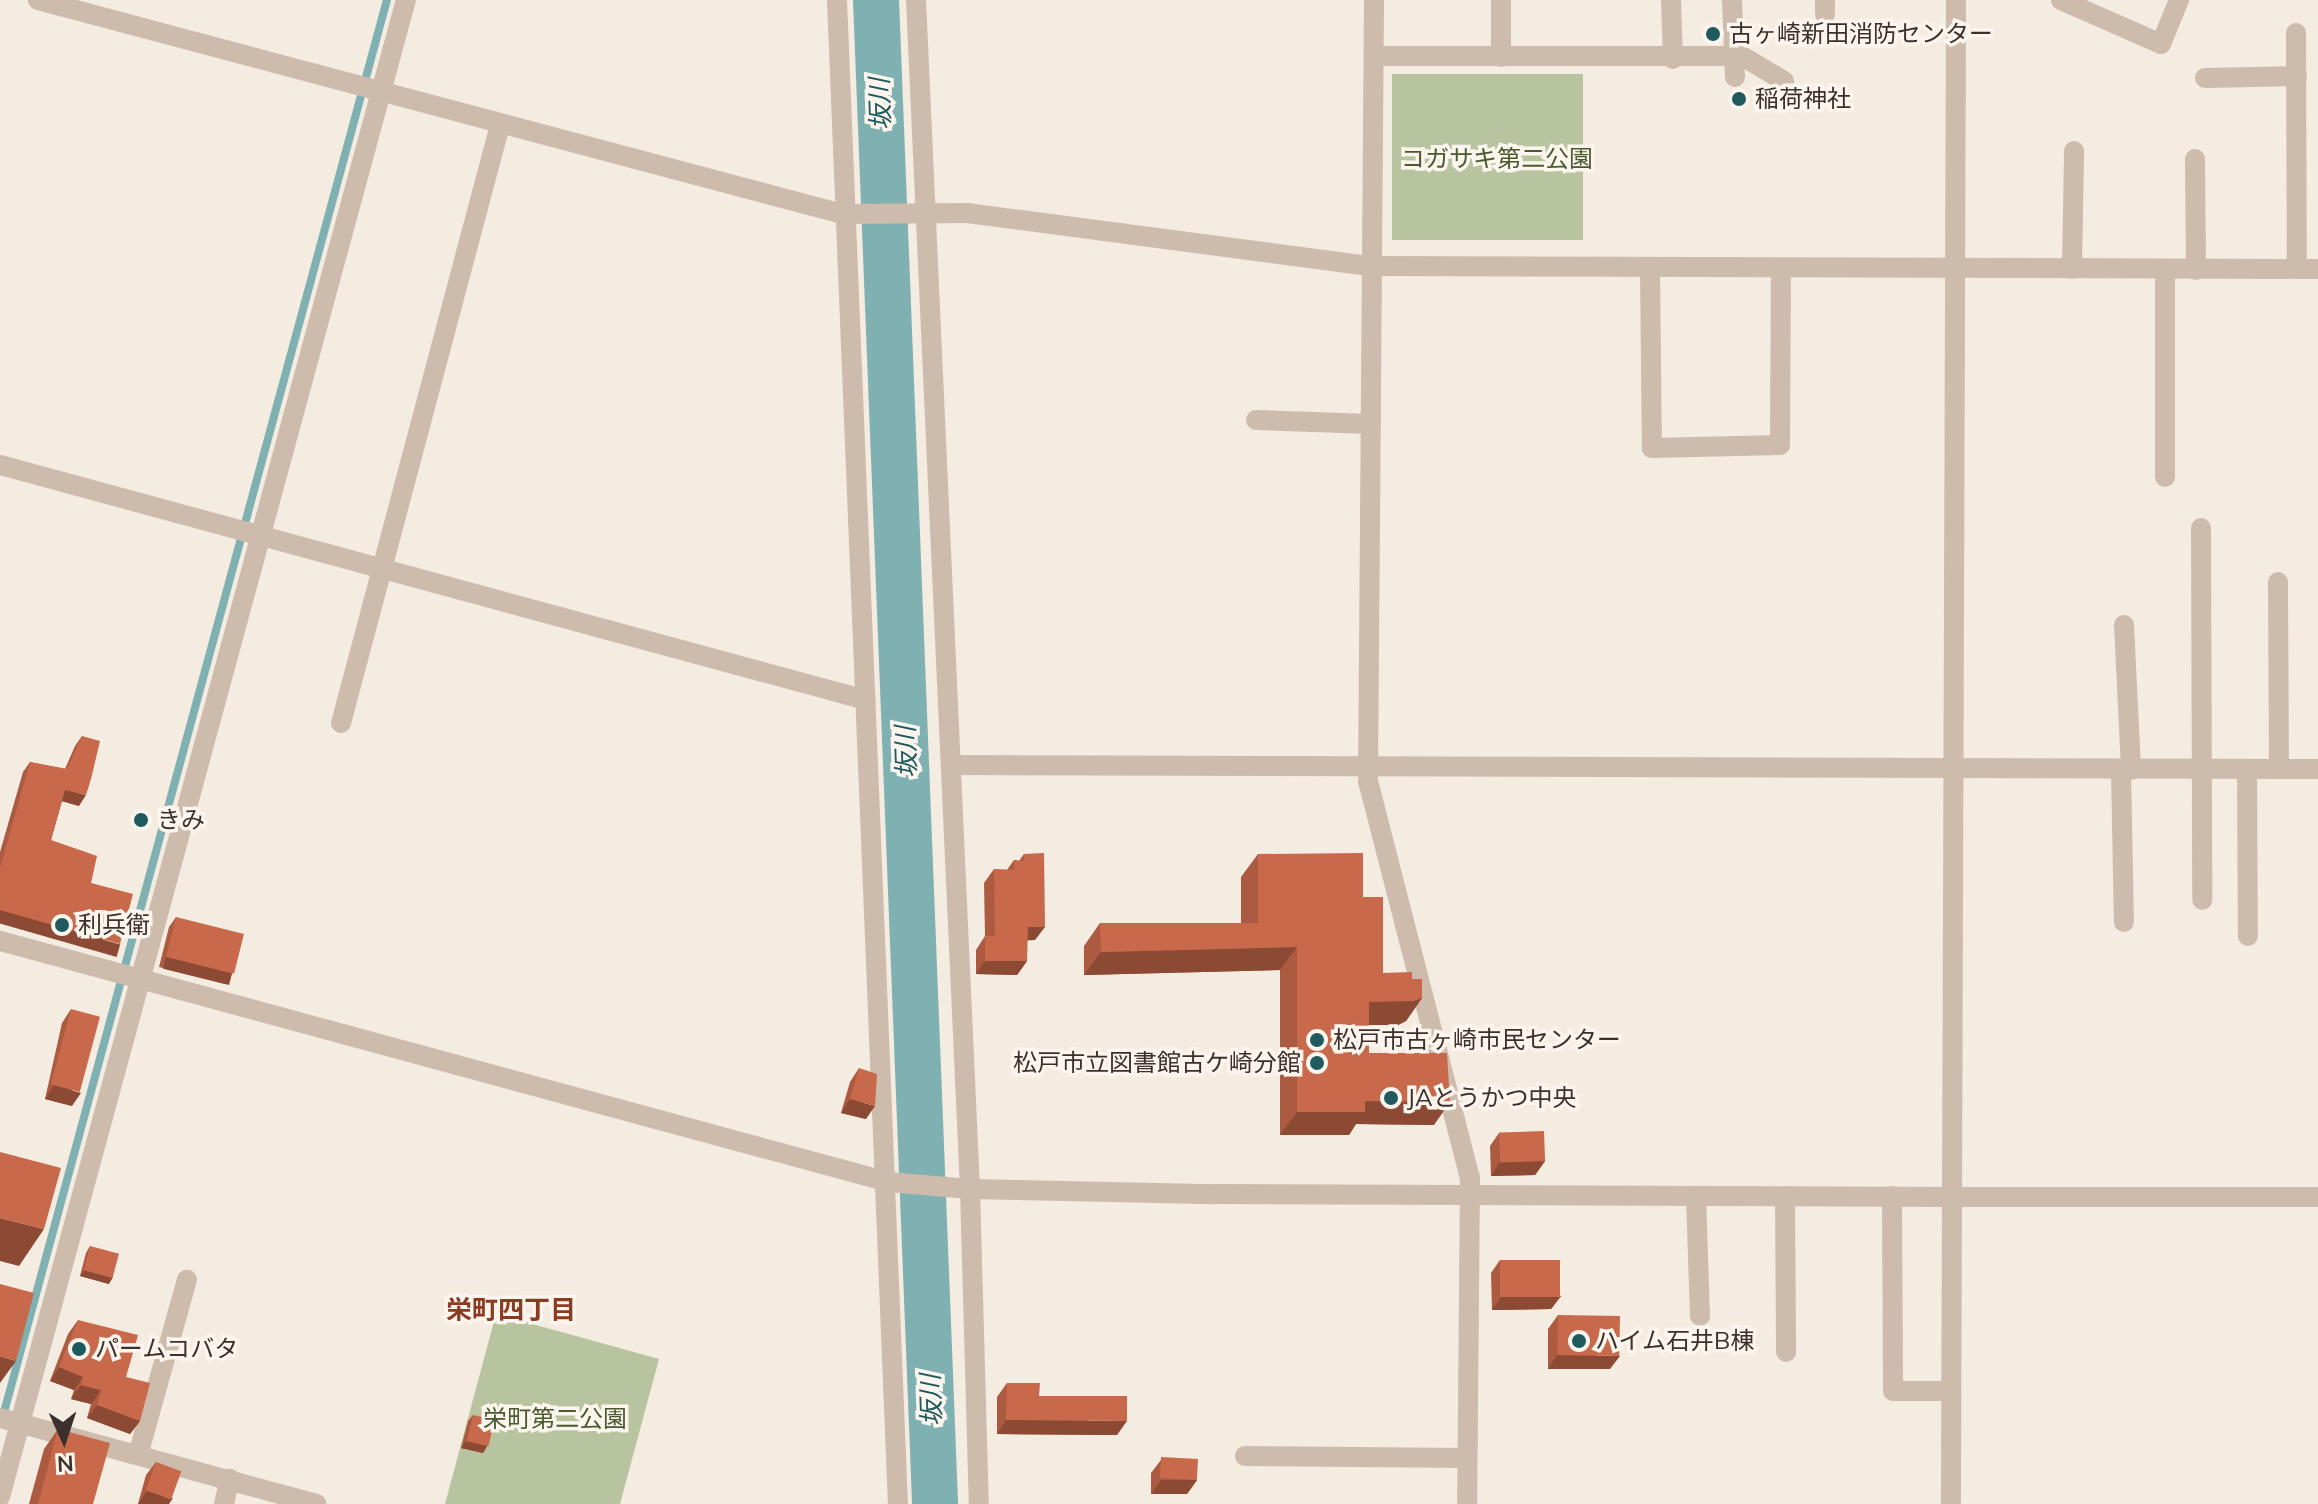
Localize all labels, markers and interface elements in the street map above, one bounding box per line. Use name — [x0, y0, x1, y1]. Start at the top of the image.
place label: 古ヶ崎新田消防センター — [1729, 20, 1993, 48]
marker: 古ヶ崎新田消防センター — [1704, 25, 1722, 43]
water label: 坂川 — [864, 77, 896, 131]
place label: 稲荷神社 — [1755, 85, 1851, 113]
marker: 稲荷神社 — [1730, 90, 1748, 108]
park label: コガサキ第二公園 — [1401, 145, 1593, 173]
water label: 坂川 — [890, 725, 922, 779]
place label: きみ — [157, 806, 205, 834]
marker: きみ — [132, 811, 150, 829]
place label: 利兵衛 — [78, 911, 150, 939]
marker: 利兵衛 — [53, 916, 71, 934]
place label: 松戸市古ヶ崎市民センター — [1333, 1026, 1621, 1054]
marker: 松戸市古ヶ崎市民センター — [1308, 1031, 1326, 1049]
place label: 松戸市立図書館古ケ崎分館 — [1013, 1049, 1301, 1077]
marker: 松戸市立図書館古ケ崎分館 — [1308, 1054, 1326, 1072]
place label: JAとうかつ中央 — [1407, 1084, 1577, 1112]
marker: JAとうかつ中央 — [1382, 1089, 1400, 1107]
district label: 栄町四丁目 — [446, 1294, 576, 1326]
place label: ハイム石井B棟 — [1595, 1327, 1755, 1355]
marker: ハイム石井B棟 — [1570, 1332, 1588, 1350]
place label: パームコバタ — [95, 1335, 239, 1363]
marker: パームコバタ — [70, 1340, 88, 1358]
water label: 坂川 — [915, 1373, 947, 1427]
north arrow — [24, 1400, 104, 1480]
park label: 栄町第二公園 — [483, 1405, 627, 1433]
text: N — [56, 1450, 74, 1478]

